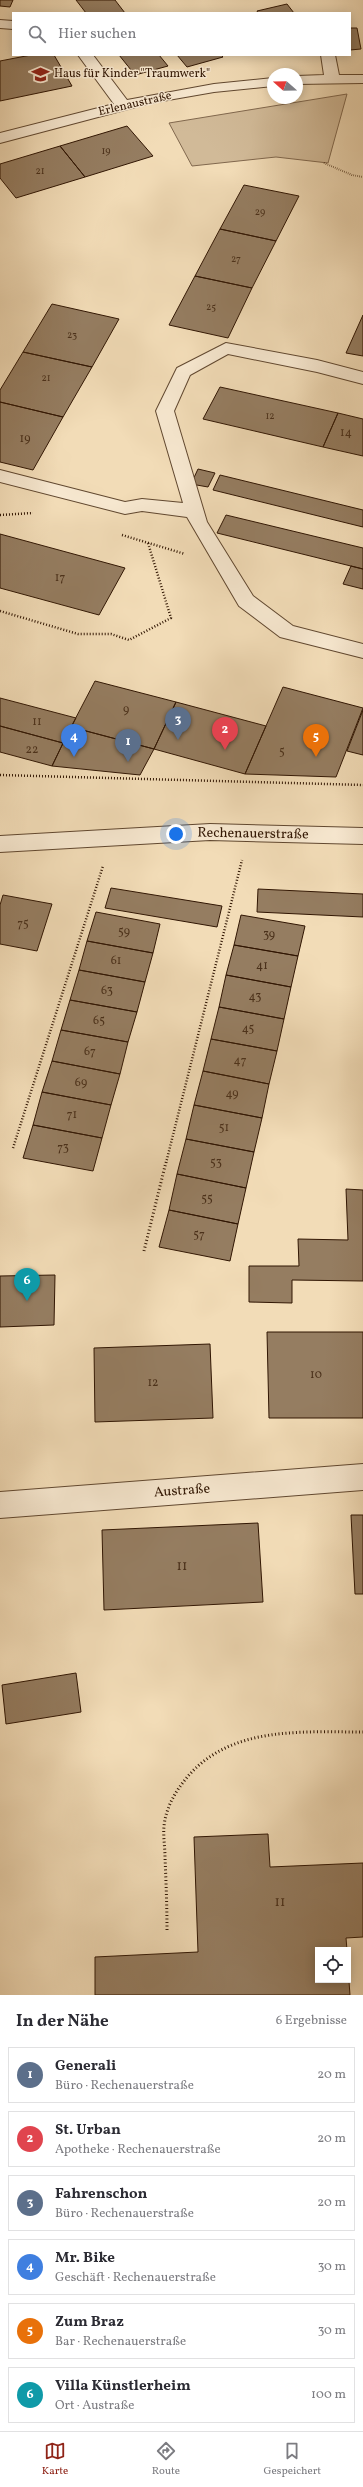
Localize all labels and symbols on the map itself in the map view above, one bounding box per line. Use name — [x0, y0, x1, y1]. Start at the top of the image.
school or university icon: Haus für Kinder "Traumwerk" — [31, 64, 51, 84]
place label: Haus für Kinder "Traumwerk" — [54, 66, 210, 82]
north arrow — [267, 68, 303, 104]
street label: Erlenaustraße — [97, 88, 173, 120]
house number: 19 — [101, 144, 111, 158]
house number: 21 — [35, 164, 45, 178]
house number: 29 — [255, 205, 265, 219]
house number: 27 — [231, 252, 241, 266]
house number: 25 — [206, 300, 216, 314]
house number: 23 — [67, 328, 77, 342]
house number: 21 — [41, 371, 51, 385]
house number: 12 — [265, 409, 275, 423]
house number: 14 — [340, 425, 352, 441]
house number: 19 — [20, 431, 30, 447]
house number: 17 — [55, 570, 65, 586]
house number: 9 — [123, 702, 129, 718]
pin: 3 — [165, 707, 191, 740]
house number: 11 — [32, 714, 42, 730]
pin: 2 — [212, 717, 238, 750]
pin: 4 — [61, 724, 87, 757]
pin: 5 — [303, 724, 329, 757]
pin: 1 — [115, 729, 141, 762]
house number: 22 — [26, 742, 38, 758]
house number: 5 — [279, 744, 285, 760]
your location — [166, 824, 186, 844]
street label: Rechenauerstraße — [197, 824, 309, 844]
house number: 75 — [17, 916, 29, 932]
house number: 59 — [118, 924, 130, 940]
house number: 39 — [263, 927, 275, 943]
house number: 61 — [111, 953, 121, 969]
house number: 41 — [256, 958, 268, 974]
house number: 63 — [101, 983, 113, 999]
house number: 43 — [249, 989, 261, 1005]
house number: 65 — [93, 1013, 105, 1029]
house number: 45 — [242, 1021, 255, 1037]
house number: 67 — [84, 1044, 96, 1060]
house number: 47 — [234, 1053, 247, 1069]
house number: 69 — [75, 1075, 87, 1091]
house number: 49 — [225, 1086, 239, 1102]
house number: 71 — [67, 1107, 77, 1123]
house number: 51 — [219, 1120, 229, 1136]
house number: 73 — [57, 1140, 69, 1156]
house number: 53 — [210, 1155, 222, 1171]
house number: 55 — [201, 1191, 213, 1207]
house number: 57 — [193, 1227, 205, 1243]
pin: 6 — [14, 1268, 40, 1301]
house number: 10 — [310, 1367, 322, 1383]
house number: 12 — [147, 1375, 159, 1391]
street label: Austraße — [153, 1480, 211, 1502]
house number: 11 — [177, 1557, 187, 1576]
house number: 11 — [275, 1893, 285, 1912]

